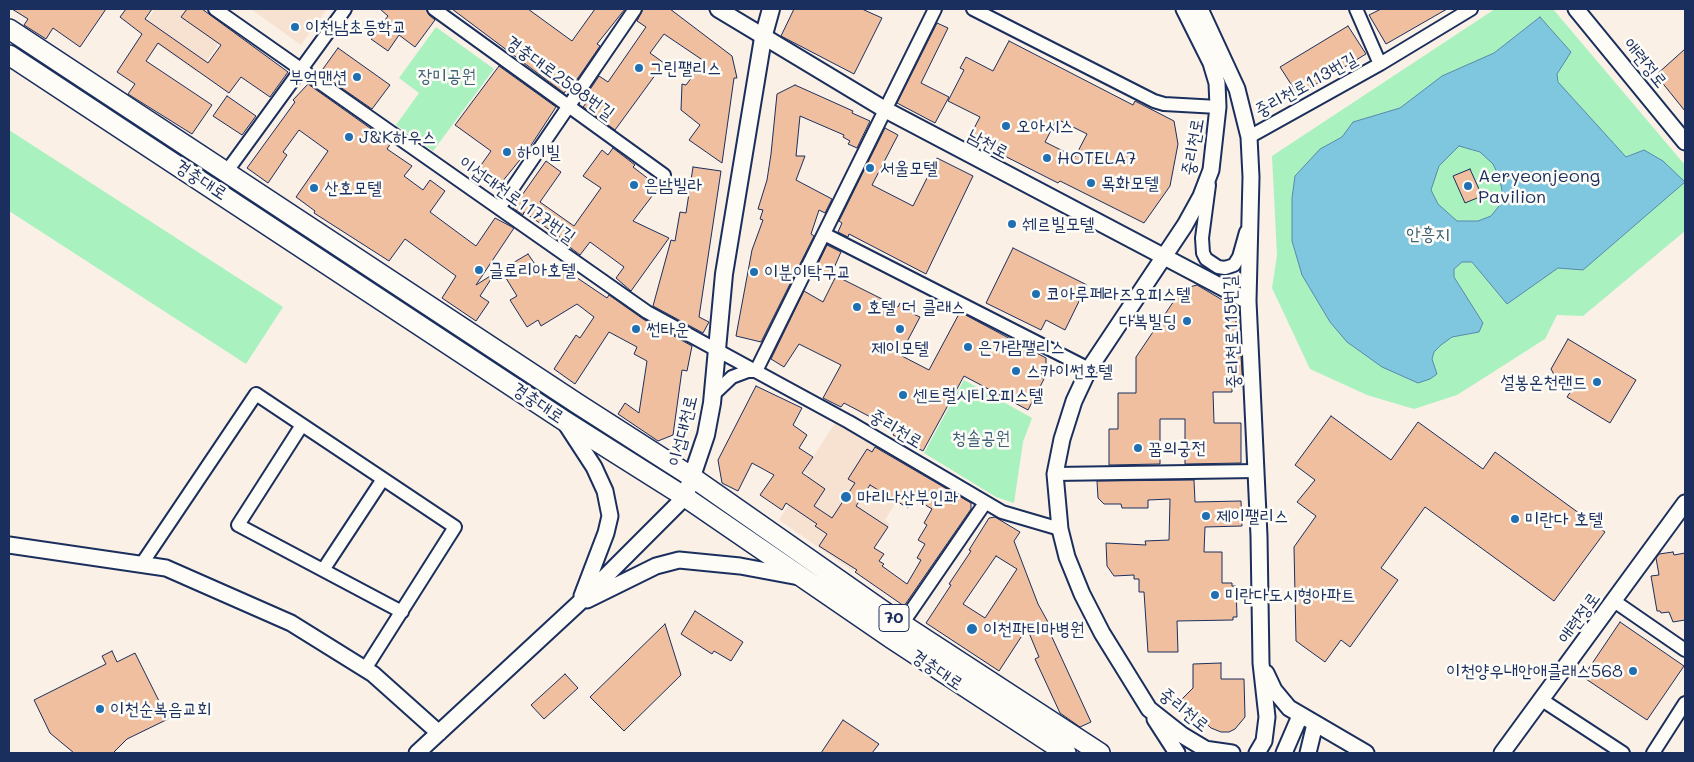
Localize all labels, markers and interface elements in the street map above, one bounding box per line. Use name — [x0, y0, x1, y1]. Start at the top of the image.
place label: 이천남초등학교 — [305, 16, 406, 38]
marker: 이천남초등학교 — [289, 21, 301, 33]
street label: 경충대로2598번길 — [501, 31, 619, 125]
street label: 애련정로 — [1618, 34, 1672, 92]
street label: 중리천로113번길 — [1251, 48, 1361, 122]
place label: 그린팰리스 — [649, 57, 721, 79]
marker: 그린팰리스 — [633, 62, 645, 74]
park label: 장미공원 — [418, 65, 476, 87]
place label: 부억맨션 — [289, 66, 347, 88]
marker: 부억맨션 — [351, 71, 363, 83]
place label: 오아시스 — [1016, 115, 1074, 137]
street label: 중리천로 — [1177, 117, 1209, 177]
marker: 오아시스 — [1000, 120, 1012, 132]
street label: 남천로 — [964, 124, 1012, 164]
place label: J&K하우스 — [359, 126, 436, 148]
marker: J&K하우스 — [343, 131, 355, 143]
place label: 하이빌 — [517, 141, 560, 163]
marker: 하이빌 — [501, 146, 513, 158]
place label: HOTELA7 — [1057, 147, 1136, 169]
street label: 이섭대천로1177번길 — [454, 152, 580, 248]
marker: HOTELA7 — [1041, 152, 1053, 164]
street label: 경충대로 — [171, 155, 231, 205]
place label: 서울모텔 — [880, 157, 938, 179]
marker: 서울모텔 — [864, 162, 876, 174]
place label: Aeryeonjeong Pavilion — [1478, 165, 1600, 208]
place label: 목화모텔 — [1101, 172, 1159, 194]
place label: 은남빌라 — [644, 174, 702, 196]
place label: 산호모텔 — [324, 177, 382, 199]
marker: 목화모텔 — [1085, 177, 1097, 189]
marker: 은남빌라 — [628, 179, 640, 191]
marker: Aeryeonjeong Pavilion — [1462, 180, 1474, 192]
marker: 산호모텔 — [308, 182, 320, 194]
place label: 쉐르빌모텔 — [1022, 213, 1094, 235]
marker: 쉐르빌모텔 — [1006, 218, 1018, 230]
park label: 안흥지 — [1406, 223, 1450, 245]
place label: 글로리아호텔 — [489, 259, 576, 281]
place label: 이분이탁구교 — [764, 261, 851, 283]
marker: 글로리아호텔 — [473, 264, 485, 276]
marker: 이분이탁구교 — [748, 266, 760, 278]
street label: 중리천로115번길 — [1219, 275, 1245, 389]
place label: 코아루페라즈오피스텔 — [1046, 283, 1191, 305]
marker: 코아루페라즈오피스텔 — [1030, 288, 1042, 300]
place label: 호텔 더 클래스 — [867, 296, 965, 318]
marker: 호텔 더 클래스 — [851, 301, 863, 313]
place label: 다복빌딩 — [1119, 310, 1177, 332]
marker: 다복빌딩 — [1181, 315, 1193, 327]
place label: 썬타운 — [646, 318, 689, 340]
marker: 썬타운 — [630, 323, 642, 335]
marker: 제이모텔 — [894, 323, 906, 335]
place label: 은가람팰리스 — [978, 336, 1065, 358]
place label: 제이모텔 — [871, 337, 929, 359]
marker: 은가람팰리스 — [962, 341, 974, 353]
place label: 스카이썬호텔 — [1026, 360, 1113, 382]
marker: 스카이썬호텔 — [1010, 365, 1022, 377]
place label: 설봉온천랜드 — [1500, 371, 1587, 393]
marker: 설봉온천랜드 — [1591, 376, 1603, 388]
street label: 경충대로 — [508, 378, 568, 428]
place label: 센트럴시티오피스텔 — [913, 384, 1043, 406]
marker: 센트럴시티오피스텔 — [897, 389, 909, 401]
street label: 이섭대천로 — [664, 393, 702, 469]
street label: 중리천로 — [866, 405, 926, 453]
park label: 청솔공원 — [952, 427, 1010, 449]
place label: 꿈의궁전 — [1148, 437, 1206, 459]
marker: 꿈의궁전 — [1132, 442, 1144, 454]
place label: 마리나산부인과 — [857, 486, 958, 508]
marker: 마리나산부인과 — [839, 490, 853, 504]
place label: 제이팰리스 — [1216, 505, 1288, 527]
place label: 미란다 호텔 — [1525, 508, 1603, 530]
marker: 제이팰리스 — [1200, 510, 1212, 522]
marker: 미란다 호텔 — [1509, 513, 1521, 525]
place label: 미란다도시형아파트 — [1225, 584, 1355, 606]
street label: 애련정로 — [1553, 588, 1605, 648]
marker: 미란다도시형아파트 — [1209, 589, 1221, 601]
road number: 70 — [879, 604, 909, 632]
place label: 이천파티마병원 — [983, 618, 1084, 640]
marker: 이천파티마병원 — [965, 622, 979, 636]
street label: 경충대로 — [907, 645, 967, 695]
place label: 이천양우내안애클래스568 — [1446, 660, 1623, 682]
marker: 이천양우내안애클래스568 — [1627, 665, 1639, 677]
street label: 중리천로 — [1155, 683, 1213, 737]
place label: 이천순복음교회 — [110, 698, 211, 720]
marker: 이천순복음교회 — [94, 703, 106, 715]

